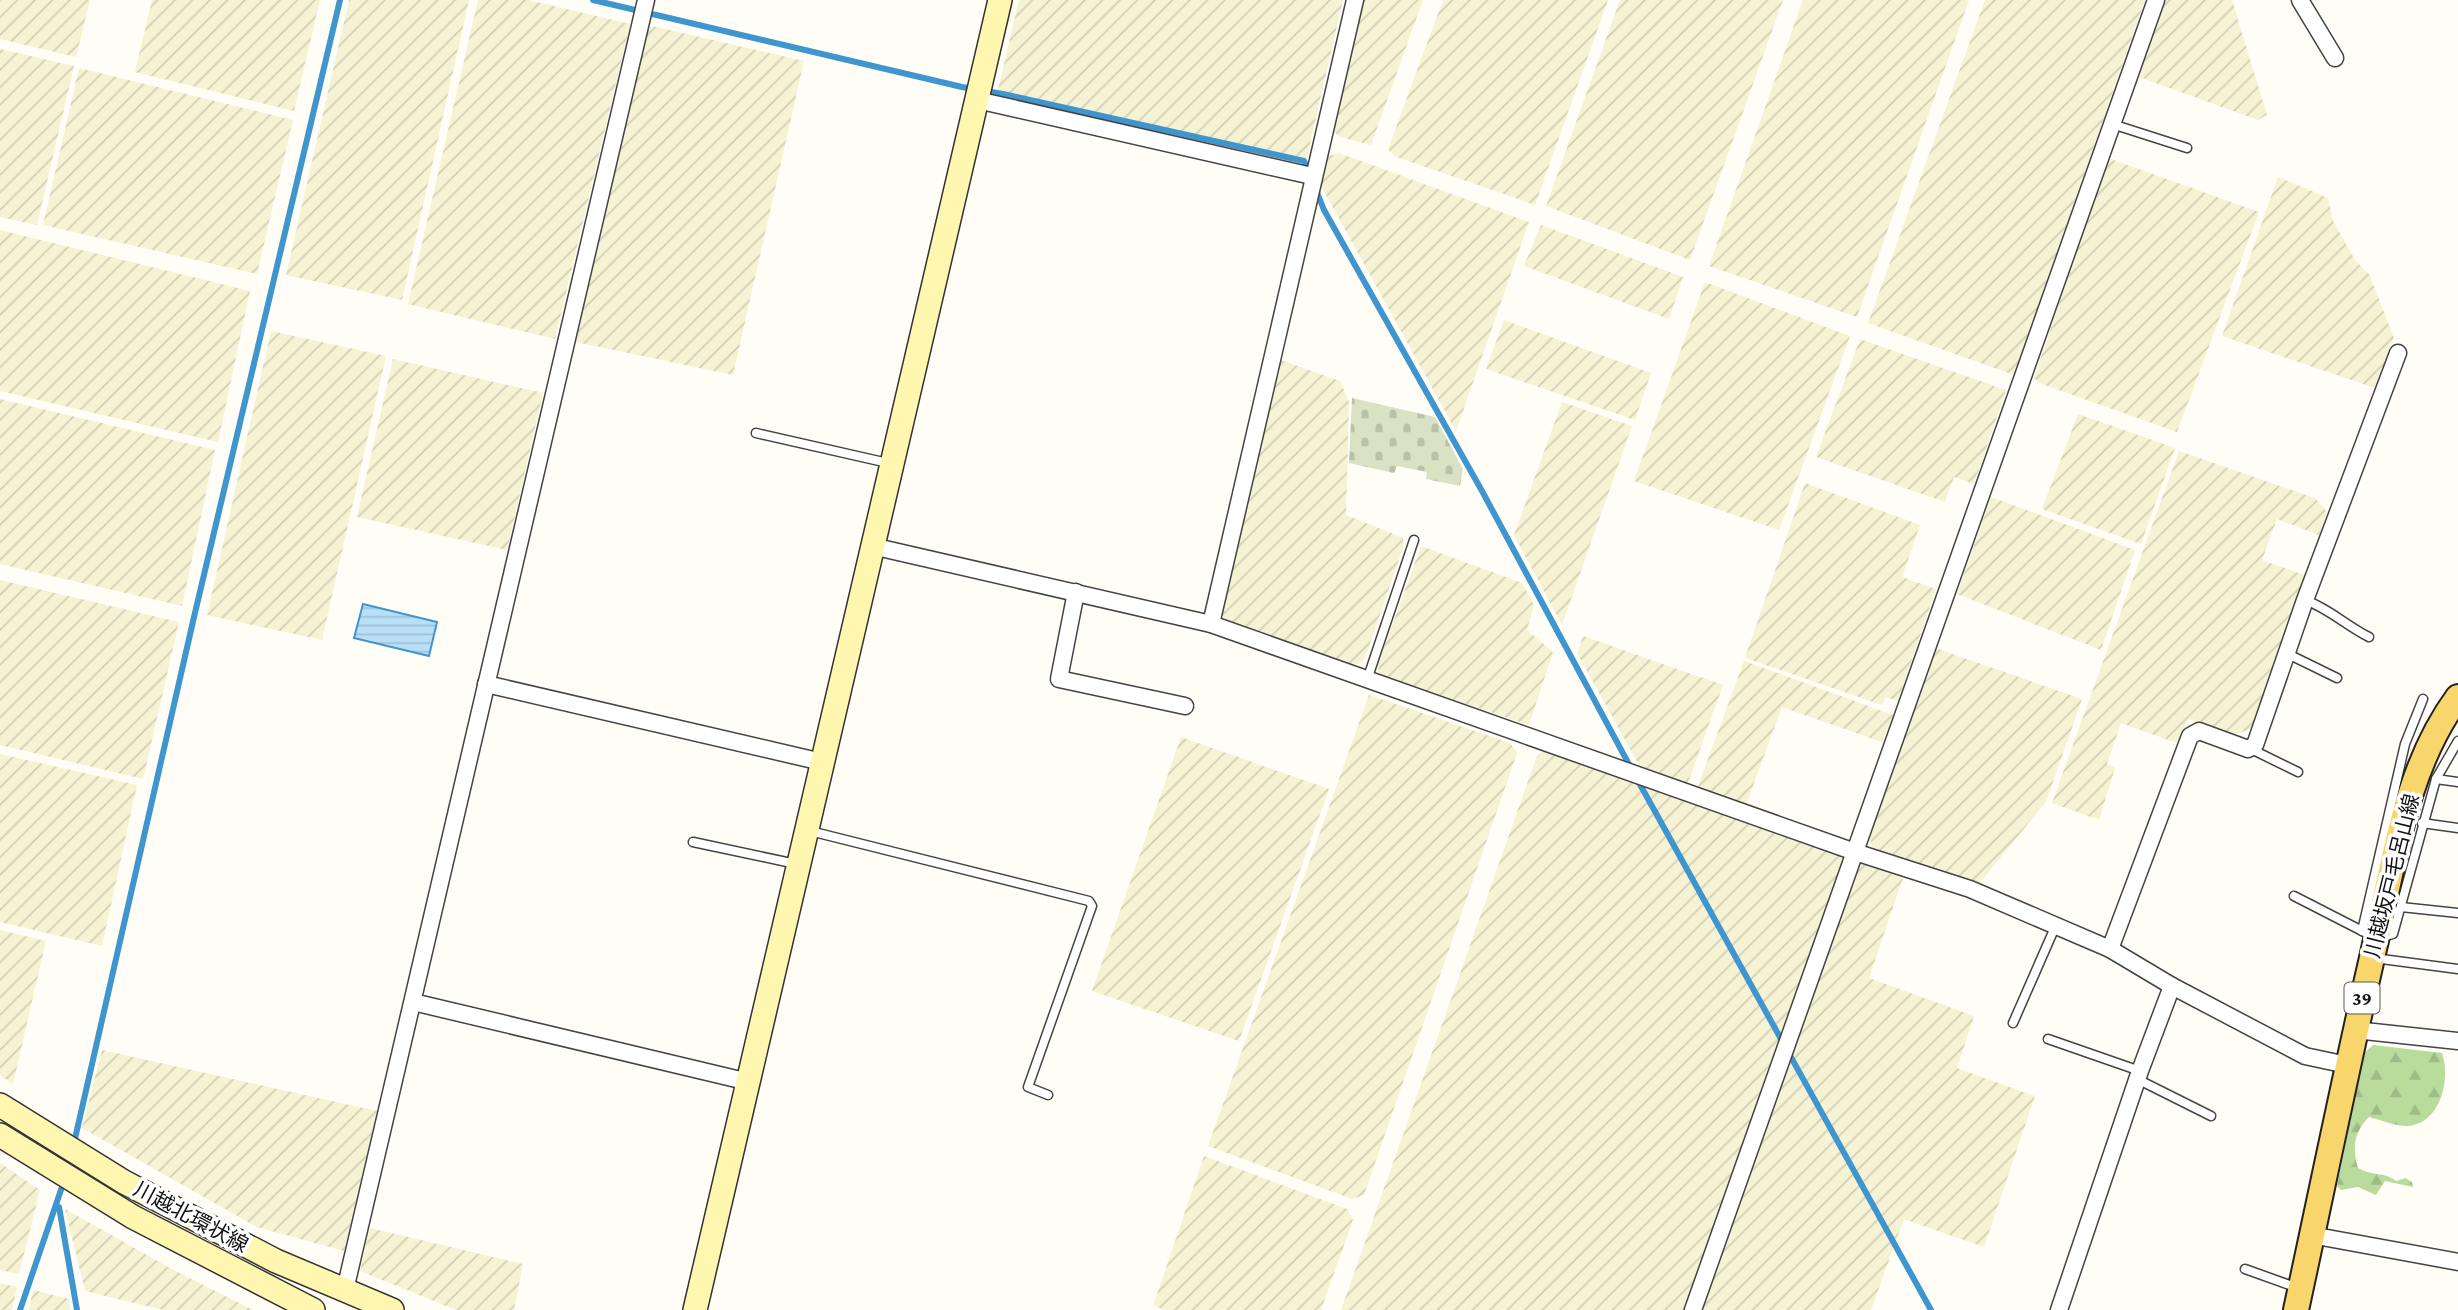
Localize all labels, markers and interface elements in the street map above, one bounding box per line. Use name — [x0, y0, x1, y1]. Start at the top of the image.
street label: 川越坂戸毛呂山線 — [2360, 792, 2424, 960]
road number: 39 — [2344, 982, 2380, 1014]
street label: 川越北環状線 — [130, 1177, 252, 1257]

